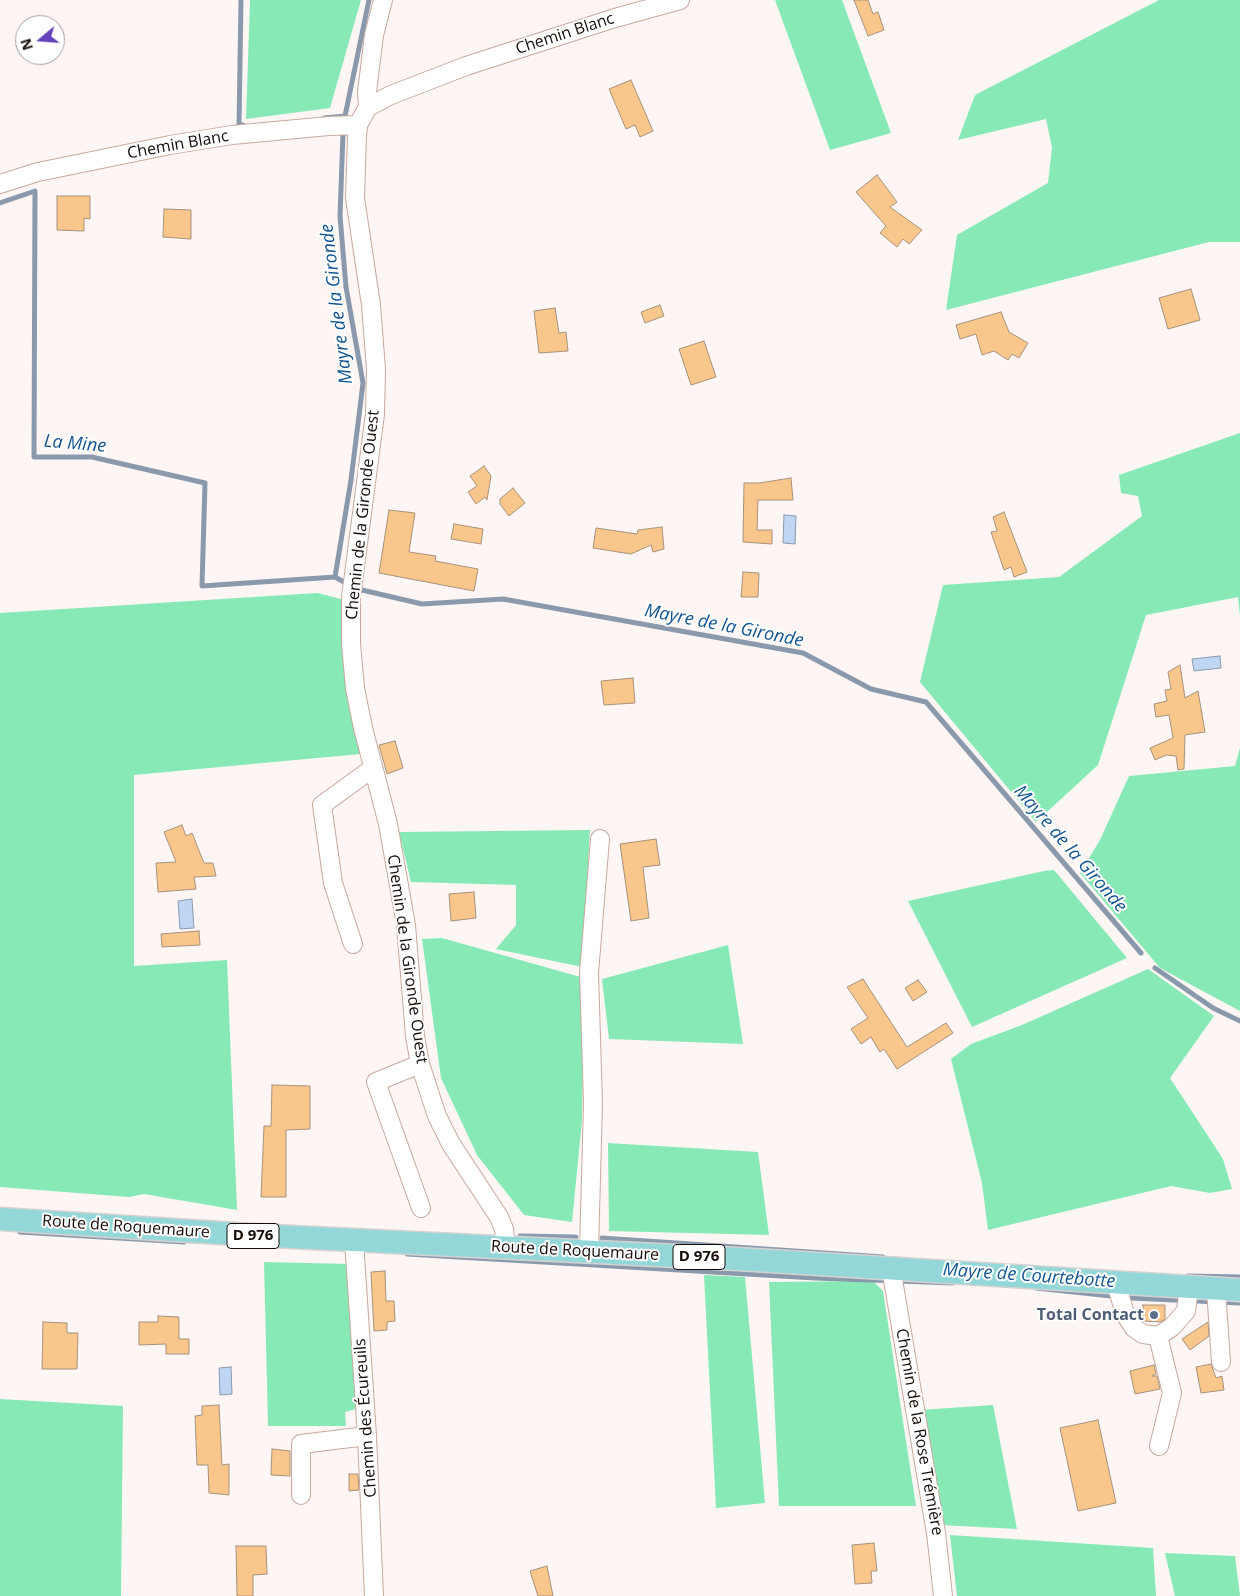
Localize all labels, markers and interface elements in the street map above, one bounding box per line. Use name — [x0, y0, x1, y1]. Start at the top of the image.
street label: Chemin Blanc — [513, 9, 617, 59]
north arrow — [15, 15, 65, 65]
text: N — [15, 36, 37, 53]
street label: Chemin Blanc — [126, 127, 230, 163]
water label: Mayre de la Gironde — [316, 223, 358, 385]
street label: Chemin de la Gironde Ouest — [342, 409, 384, 621]
water label: La Mine — [43, 431, 107, 457]
water label: Mayre de la Gironde — [643, 600, 805, 652]
water label: Mayre de la Gironde — [1009, 781, 1131, 917]
street label: Chemin de la Gironde Ouest — [383, 853, 431, 1065]
street label: Route de Roquemaure — [41, 1212, 211, 1242]
road number: D 976 — [227, 1224, 279, 1248]
street label: Route de Roquemaure — [491, 1237, 659, 1265]
road number: D 976 — [673, 1244, 725, 1270]
water label: Mayre de Courtebotte — [942, 1259, 1116, 1293]
place label: Total Contact — [1037, 1305, 1144, 1325]
marker: Total Contact — [1148, 1309, 1160, 1321]
street label: Chemin de la Rose Trémière — [891, 1327, 947, 1537]
street label: Chemin des Écureuils — [351, 1338, 381, 1498]

